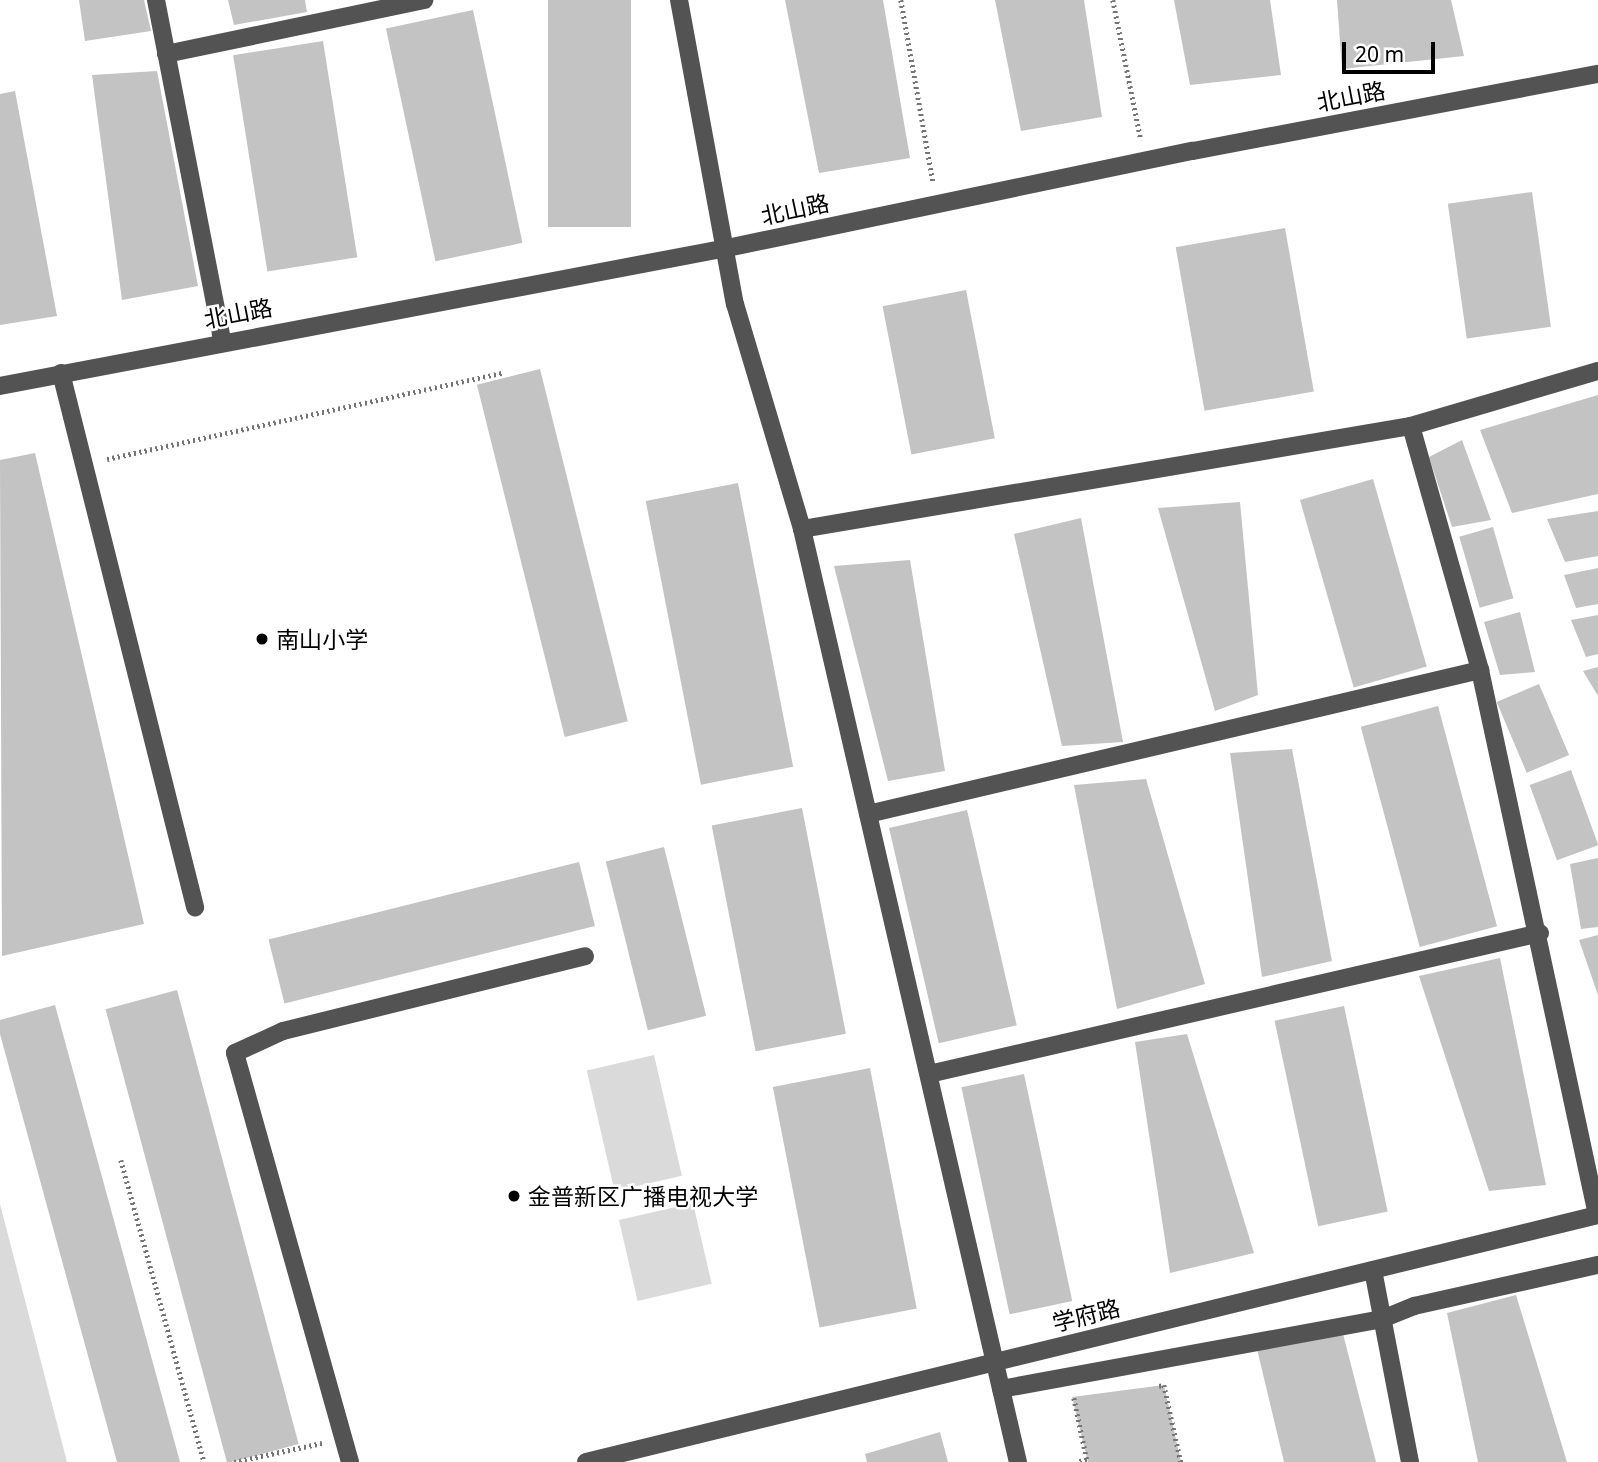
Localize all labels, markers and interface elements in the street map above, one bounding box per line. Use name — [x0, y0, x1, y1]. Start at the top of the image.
scale bar — [1346, 28, 1439, 72]
text: 20 m — [1355, 40, 1404, 68]
street label: 北山路 — [1315, 76, 1387, 116]
street label: 北山路 — [758, 188, 832, 230]
street label: 北山路 — [202, 293, 274, 333]
place label: 南山小学 — [276, 625, 368, 653]
marker: 南山小学 — [254, 631, 270, 647]
place label: 金普新区广播电视大学 — [528, 1182, 758, 1210]
marker: 金普新区广播电视大学 — [506, 1188, 522, 1204]
street label: 学府路 — [1049, 1293, 1123, 1337]

